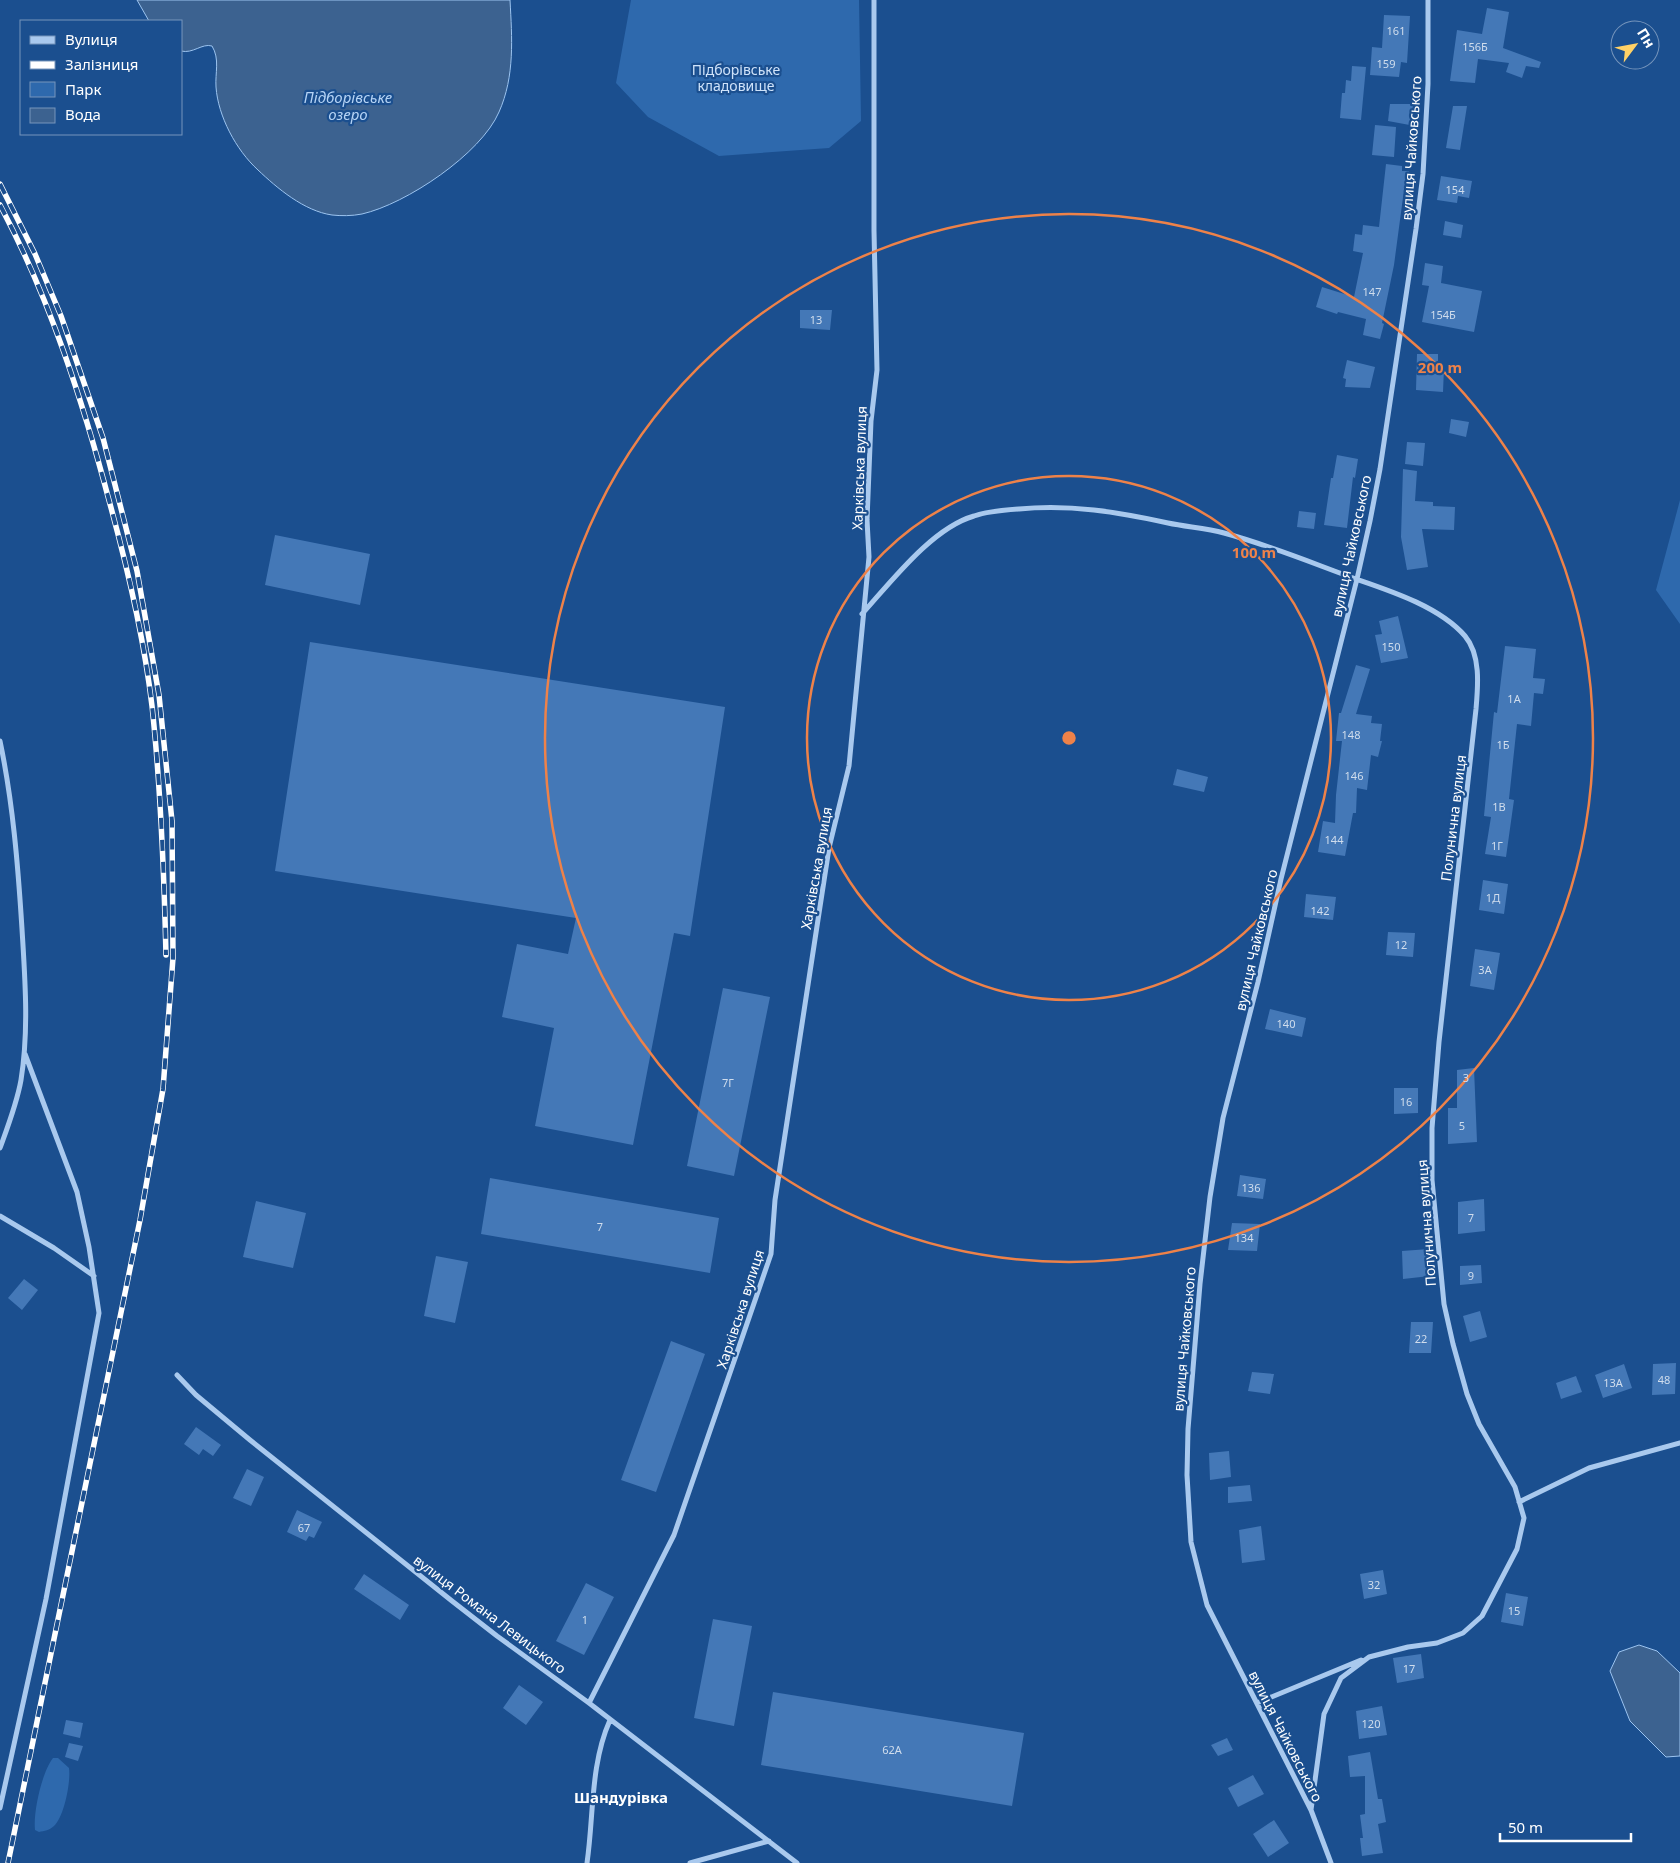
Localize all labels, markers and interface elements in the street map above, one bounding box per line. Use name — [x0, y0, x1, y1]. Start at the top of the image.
legend — [20, 20, 182, 135]
north arrow — [1610, 20, 1660, 70]
house number: 161 — [1387, 23, 1405, 38]
text: Пн — [1633, 24, 1660, 51]
text: Вулиця — [65, 29, 118, 49]
house number: 156Б — [1462, 39, 1488, 54]
text: Залізниця — [65, 54, 138, 74]
house number: 159 — [1377, 56, 1395, 71]
park label: Підборівське кладовище — [692, 60, 781, 95]
street label: вулиця Чайковського — [1396, 75, 1426, 221]
text: Парк — [65, 79, 101, 99]
water label: Підборівське озеро — [304, 87, 393, 124]
text: Вода — [65, 104, 101, 124]
house number: 154 — [1446, 182, 1465, 197]
house number: 147 — [1363, 284, 1381, 299]
house number: 154Б — [1430, 307, 1456, 322]
house number: 13 — [810, 312, 822, 327]
text: 200 m — [1418, 357, 1462, 377]
street label: Харківська вулиця — [847, 406, 871, 530]
street label: вулиця Чайковського — [1327, 473, 1375, 619]
text: 100 m — [1232, 542, 1276, 562]
house number: 150 — [1382, 639, 1400, 654]
house number: 1А — [1507, 691, 1522, 706]
house number: 148 — [1342, 727, 1360, 742]
centre of rings — [1060, 729, 1078, 747]
house number: 1Б — [1496, 737, 1510, 752]
street label: Полунична вулиця — [1436, 754, 1470, 882]
house number: 146 — [1345, 768, 1363, 783]
house number: 1В — [1492, 799, 1506, 814]
street label: Харківська вулиця — [796, 805, 836, 931]
house number: 144 — [1325, 832, 1344, 847]
house number: 1Г — [1491, 838, 1503, 853]
street label: вулиця Чайковського — [1230, 867, 1282, 1013]
house number: 1Д — [1486, 890, 1500, 905]
house number: 142 — [1311, 903, 1329, 918]
house number: 12 — [1395, 937, 1407, 952]
house number: 3А — [1478, 962, 1493, 977]
house number: 140 — [1277, 1016, 1295, 1031]
house number: 3 — [1463, 1070, 1469, 1085]
house number: 7Г — [722, 1075, 734, 1090]
house number: 16 — [1400, 1094, 1412, 1109]
house number: 5 — [1459, 1118, 1465, 1133]
street label: Полунична вулиця — [1412, 1159, 1440, 1287]
house number: 136 — [1242, 1180, 1260, 1195]
house number: 7 — [1468, 1210, 1474, 1225]
house number: 7 — [597, 1219, 603, 1234]
house number: 134 — [1235, 1230, 1254, 1245]
street label: Харківська вулиця — [712, 1247, 768, 1371]
street label: вулиця Чайковського — [1168, 1266, 1200, 1412]
house number: 9 — [1468, 1268, 1474, 1283]
house number: 22 — [1415, 1331, 1427, 1346]
house number: 48 — [1658, 1372, 1670, 1387]
house number: 13А — [1603, 1375, 1624, 1390]
house number: 67 — [298, 1520, 310, 1535]
street label: вулиця Романа Левицького — [410, 1550, 570, 1678]
house number: 32 — [1368, 1577, 1380, 1592]
house number: 15 — [1508, 1603, 1520, 1618]
house number: 1 — [582, 1612, 588, 1627]
house number: 17 — [1403, 1661, 1415, 1676]
street label: вулиця Чайковського — [1245, 1667, 1327, 1805]
house number: 120 — [1362, 1716, 1380, 1731]
house number: 62А — [882, 1742, 903, 1757]
district label: Шандурівка — [574, 1787, 668, 1807]
scale bar — [1500, 1810, 1631, 1842]
text: 50 m — [1508, 1817, 1543, 1837]

